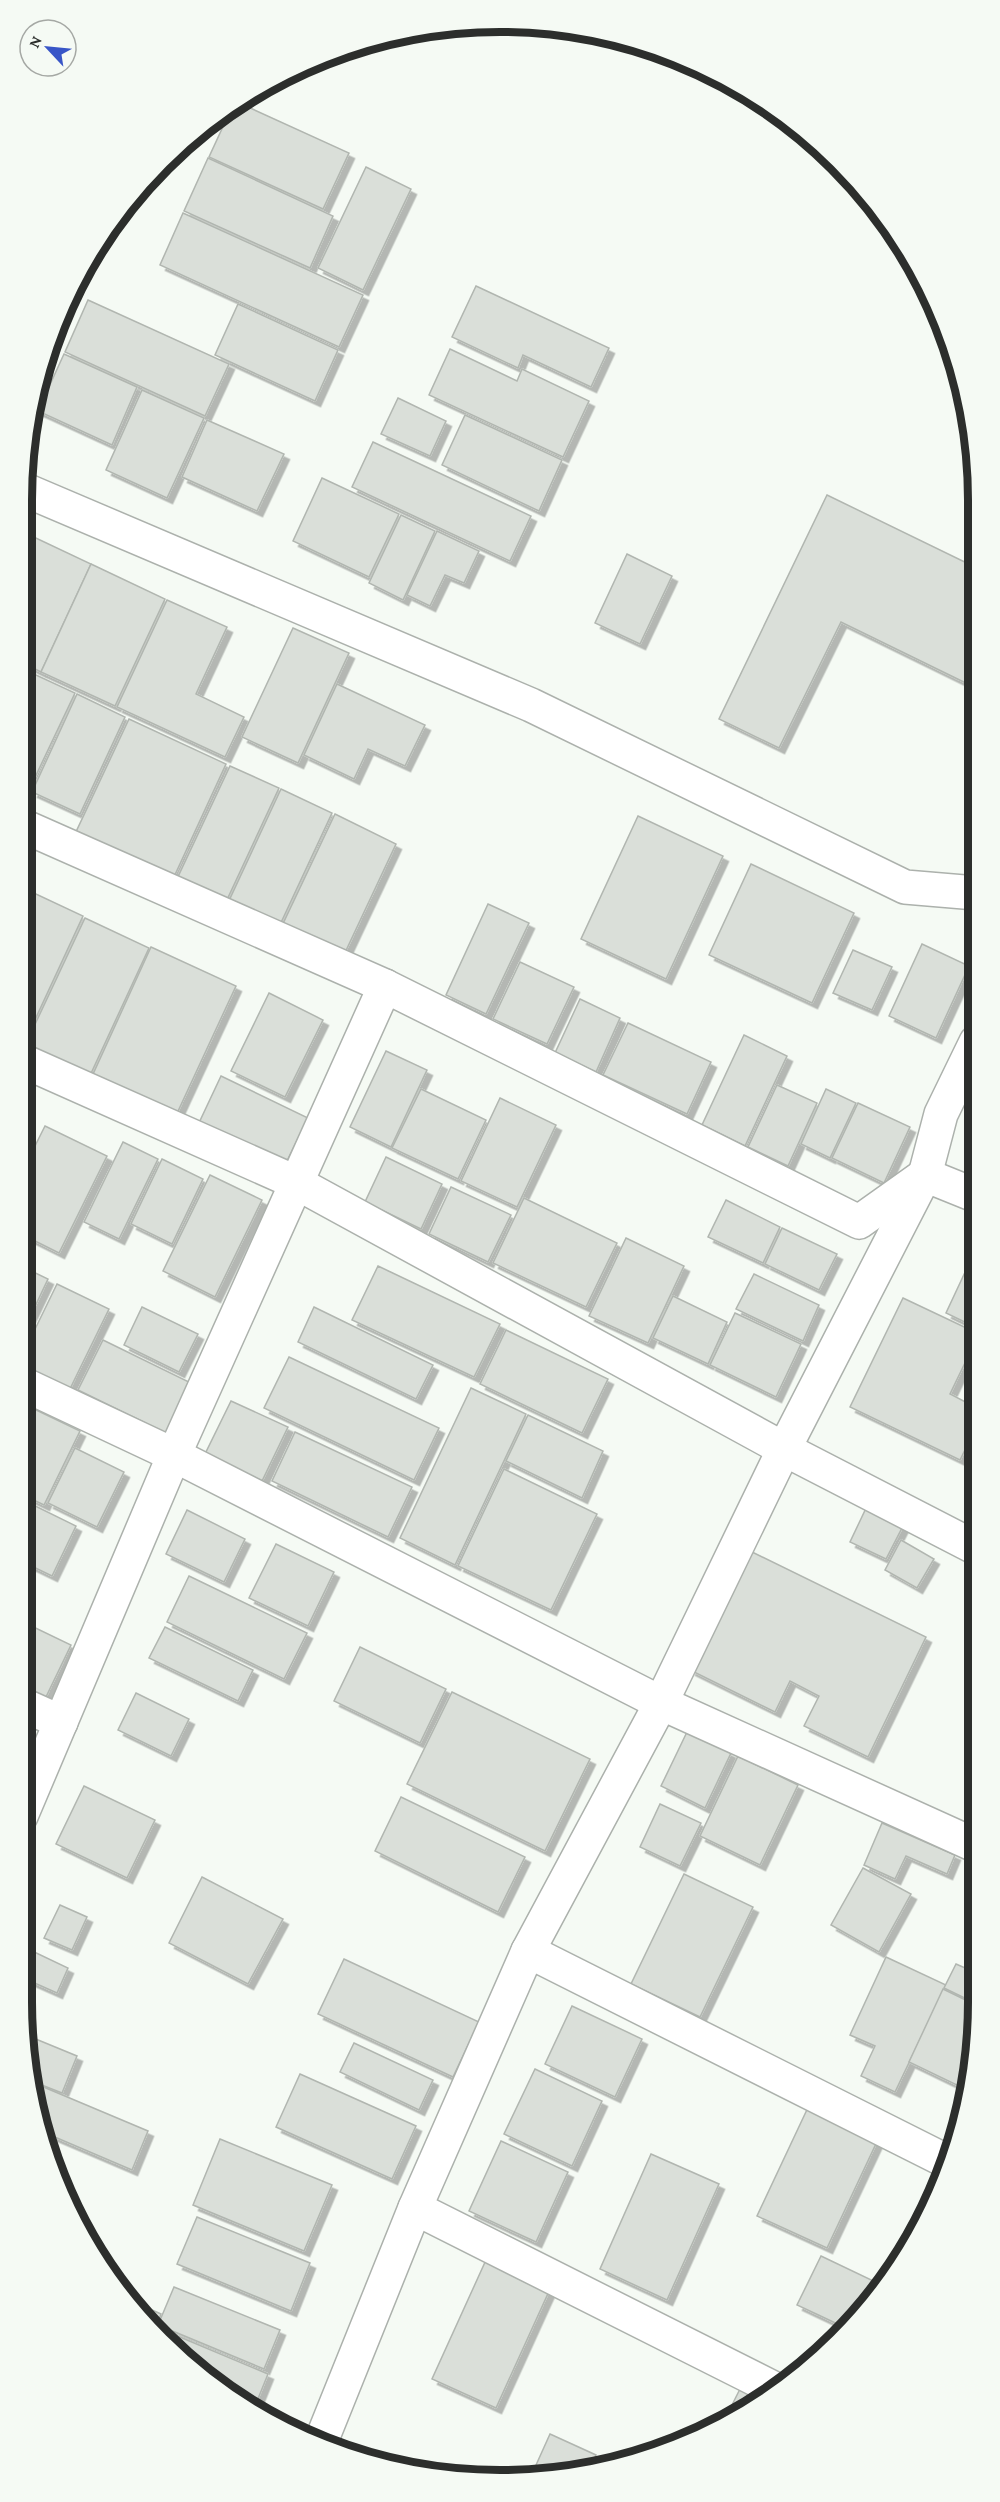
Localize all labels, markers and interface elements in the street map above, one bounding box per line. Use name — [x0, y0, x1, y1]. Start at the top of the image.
north arrow — [18, 18, 78, 78]
text: N — [25, 33, 45, 50]

